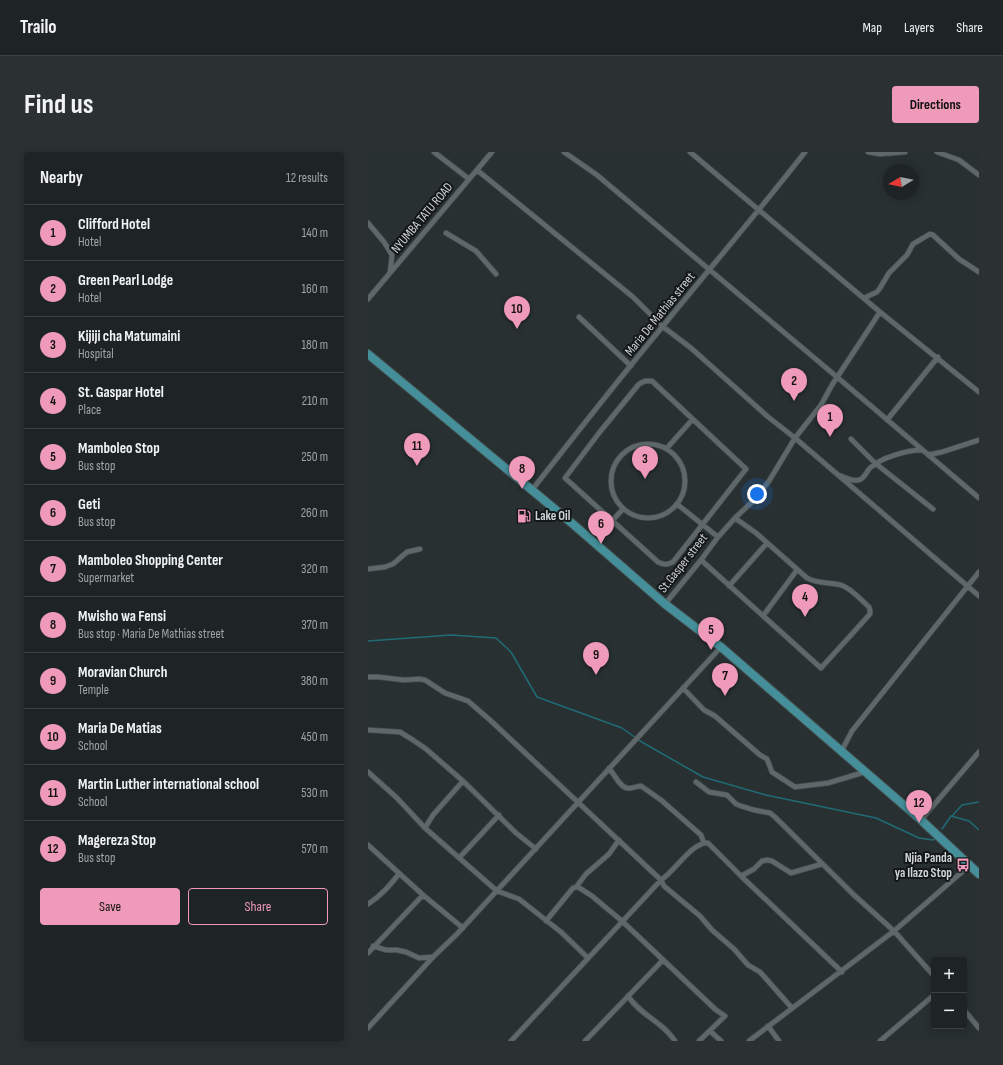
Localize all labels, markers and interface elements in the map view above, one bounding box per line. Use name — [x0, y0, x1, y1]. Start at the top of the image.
text: Trailo — [20, 16, 57, 39]
text: Map — [862, 19, 882, 36]
text: Layers — [904, 19, 934, 36]
text: Share — [956, 19, 983, 36]
button: Directions — [892, 86, 979, 123]
text: Find us — [24, 88, 93, 121]
north arrow — [883, 164, 919, 200]
text: Nearby — [40, 168, 83, 188]
text: 12 results — [286, 170, 328, 186]
street label: NYUMBA TATU ROAD — [388, 179, 456, 257]
text: Clifford Hotel — [78, 215, 150, 234]
text: 1 — [50, 225, 56, 241]
text: 140 m — [302, 225, 328, 241]
text: Hotel — [78, 234, 102, 250]
street label: Maria De Mathias street — [622, 269, 699, 359]
text: Green Pearl Lodge — [78, 271, 173, 290]
text: 2 — [50, 281, 56, 297]
text: 160 m — [302, 281, 328, 297]
text: Hotel — [78, 290, 102, 306]
pin: 10 — [504, 296, 530, 329]
text: Kijiji cha Matumaini — [78, 327, 180, 346]
text: 3 — [50, 337, 56, 353]
text: 180 m — [302, 337, 328, 353]
text: Hospital — [78, 346, 114, 362]
pin: 2 — [781, 368, 807, 401]
text: St. Gaspar Hotel — [78, 383, 164, 402]
text: 4 — [50, 393, 56, 409]
text: 210 m — [302, 393, 328, 409]
text: Place — [78, 402, 101, 418]
pin: 1 — [817, 404, 843, 437]
pin: 11 — [404, 433, 430, 466]
text: Mamboleo Stop — [78, 439, 160, 458]
pin: 3 — [632, 446, 658, 479]
text: 5 — [50, 449, 56, 465]
text: 250 m — [301, 449, 328, 465]
pin: 8 — [509, 456, 535, 489]
text: Bus stop — [78, 458, 115, 474]
your location — [747, 484, 767, 504]
text: Geti — [78, 495, 100, 514]
text: 6 — [50, 505, 56, 521]
text: 260 m — [301, 505, 328, 521]
fuel station icon: Lake Oil — [516, 508, 532, 524]
place label: Lake Oil — [535, 508, 571, 524]
pin: 6 — [588, 511, 614, 544]
text: Bus stop — [78, 514, 115, 530]
street label: St.Gasper street — [655, 530, 711, 596]
text: Mamboleo Shopping Center — [78, 551, 223, 570]
text: 7 — [50, 561, 56, 577]
text: 320 m — [301, 561, 328, 577]
text: Supermarket — [78, 570, 134, 586]
pin: 4 — [792, 584, 818, 617]
text: Mwisho wa Fensi — [78, 607, 166, 626]
text: 8 — [50, 617, 56, 633]
text: 370 m — [301, 617, 328, 633]
pin: 5 — [698, 617, 724, 650]
text: Bus stop · Maria De Mathias street — [78, 626, 225, 642]
pin: 9 — [583, 642, 609, 675]
text: Moravian Church — [78, 663, 167, 682]
pin: 7 — [712, 663, 738, 696]
text: 9 — [50, 673, 56, 689]
text: 380 m — [301, 673, 328, 689]
text: Temple — [78, 682, 109, 698]
text: Maria De Matias — [78, 719, 162, 738]
text: 10 — [47, 729, 59, 745]
text: 450 m — [301, 729, 328, 745]
text: School — [78, 738, 108, 754]
text: Martin Luther international school — [78, 775, 259, 794]
text: 11 — [48, 785, 58, 801]
text: 530 m — [301, 785, 328, 801]
pin: 12 — [906, 790, 932, 823]
text: School — [78, 794, 108, 810]
text: Magereza Stop — [78, 831, 156, 850]
text: 12 — [48, 841, 58, 857]
text: 570 m — [301, 841, 328, 857]
text: Bus stop — [78, 850, 115, 866]
place label: Njia Panda ya Ilazo Stop — [895, 850, 952, 881]
bus stop icon: Njia Panda ya Ilazo Stop — [955, 857, 971, 873]
button: Save — [40, 888, 180, 925]
button: Share — [188, 888, 328, 925]
map controls — [931, 957, 967, 1029]
button: + — [931, 957, 967, 993]
button: − — [931, 993, 967, 1029]

